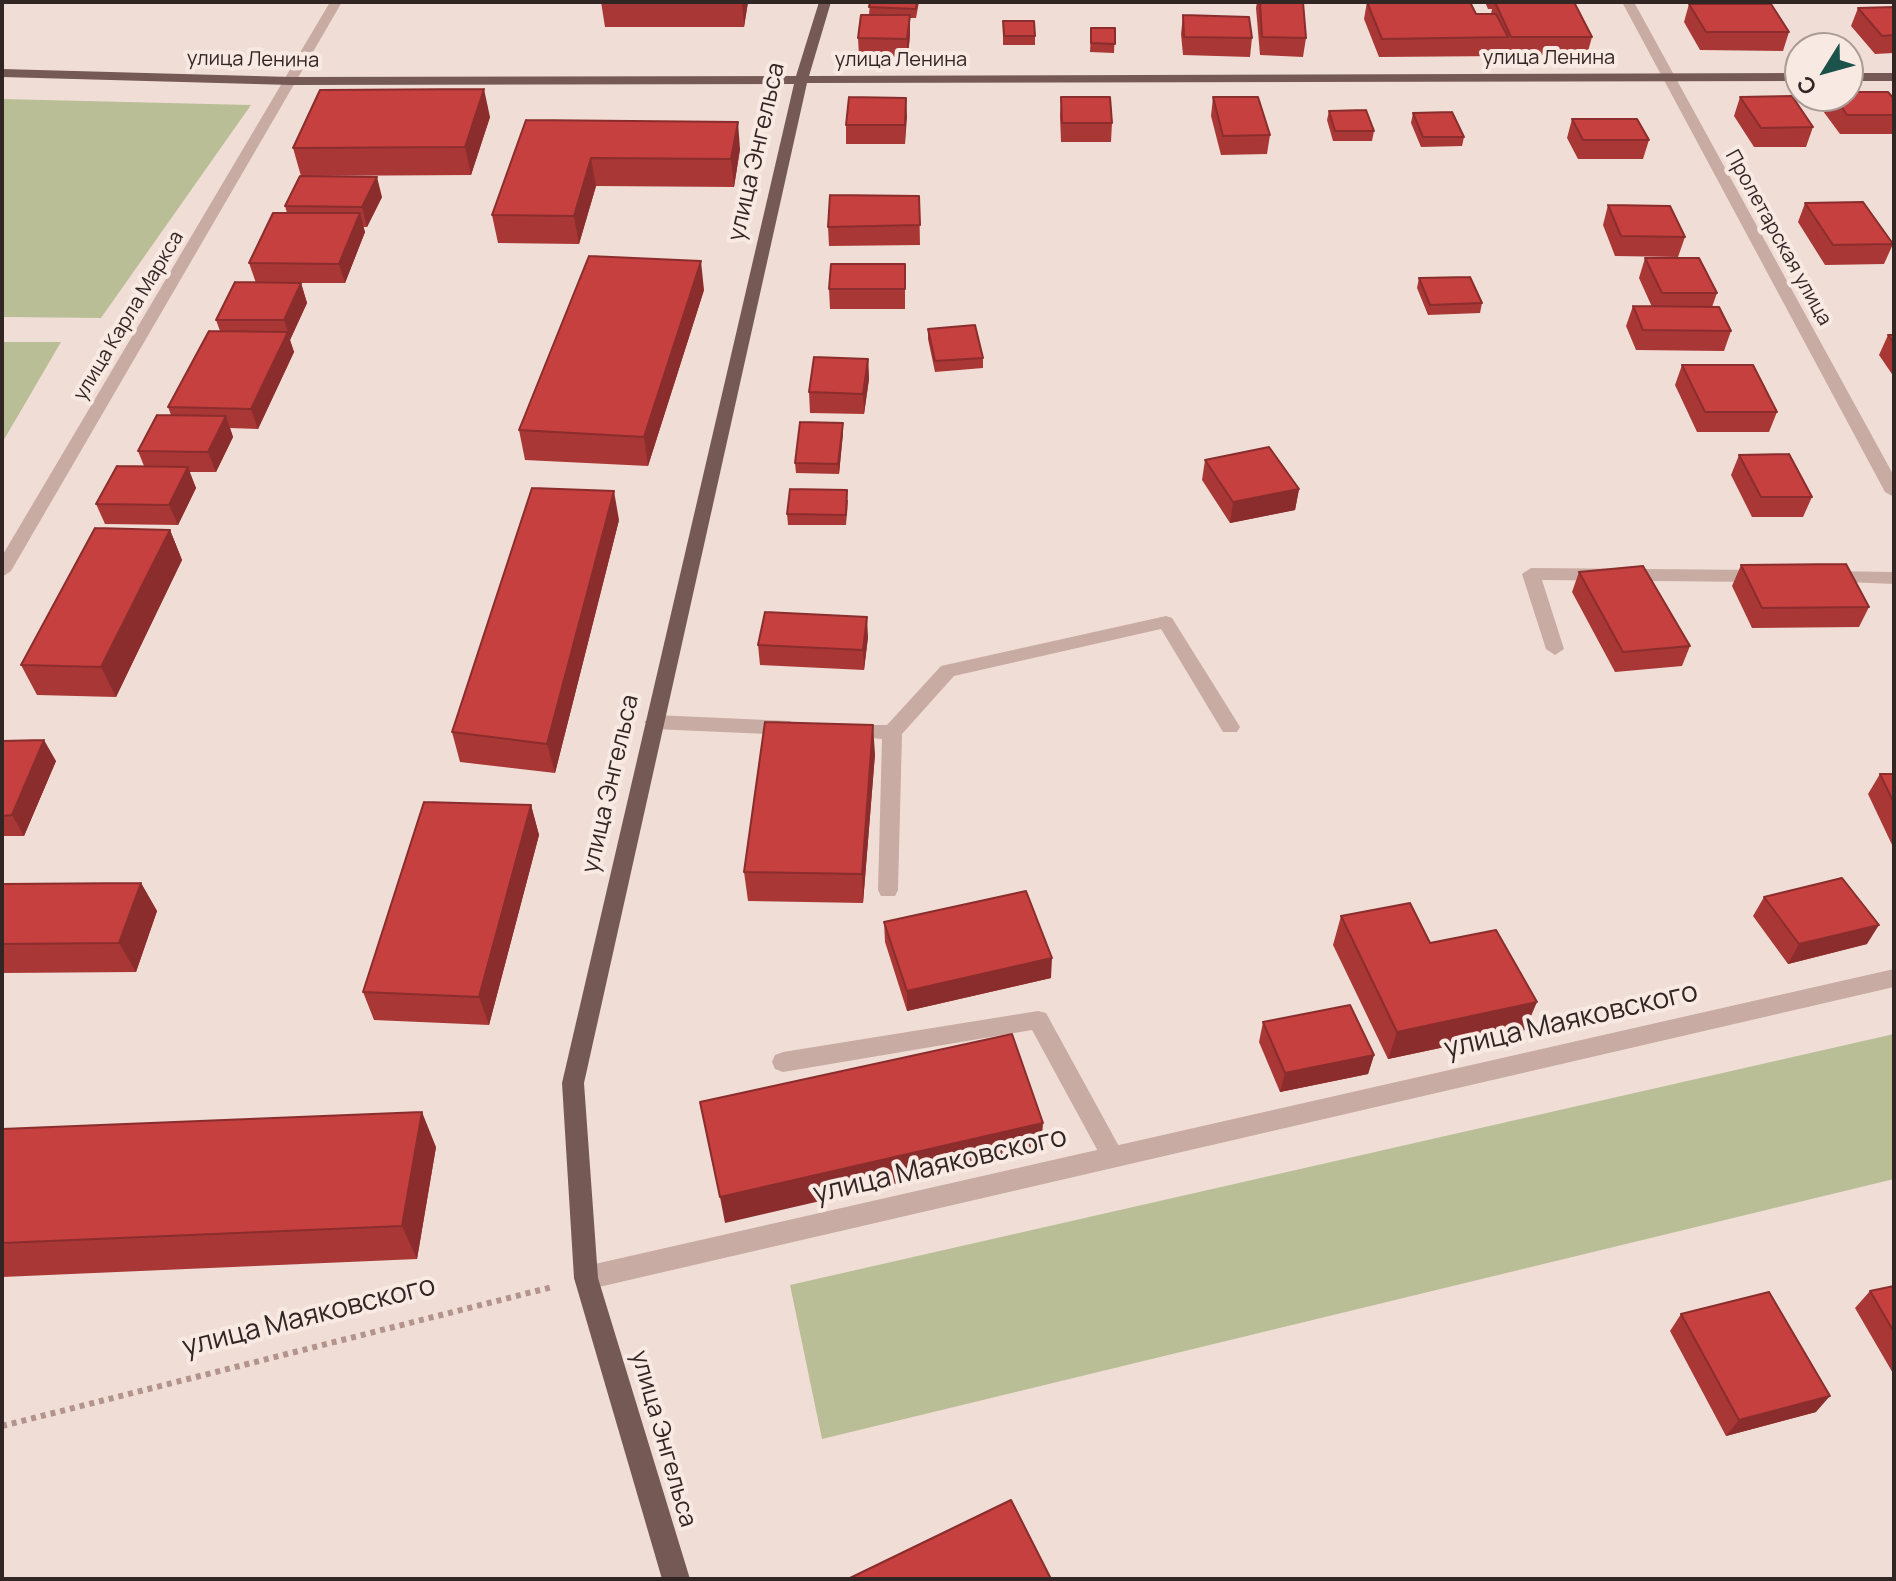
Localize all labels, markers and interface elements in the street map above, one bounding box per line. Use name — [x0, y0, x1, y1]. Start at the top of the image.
north arrow — [1784, 32, 1864, 112]
street label: улица Ленина — [1483, 46, 1615, 70]
street label: улица Ленина — [187, 47, 319, 73]
street label: улица Ленина — [835, 48, 967, 72]
street label: улица Энгельса — [722, 60, 792, 244]
text: С — [1790, 70, 1823, 101]
street label: Пролетарская улица — [1720, 146, 1836, 330]
street label: улица Карла Маркса — [69, 227, 189, 405]
street label: улица Энгельса — [576, 692, 646, 876]
street label: улица Маяковского — [1441, 975, 1701, 1067]
street label: улица Маяковского — [810, 1120, 1070, 1212]
street label: улица Маяковского — [179, 1269, 439, 1365]
street label: улица Энгельса — [624, 1348, 702, 1530]

